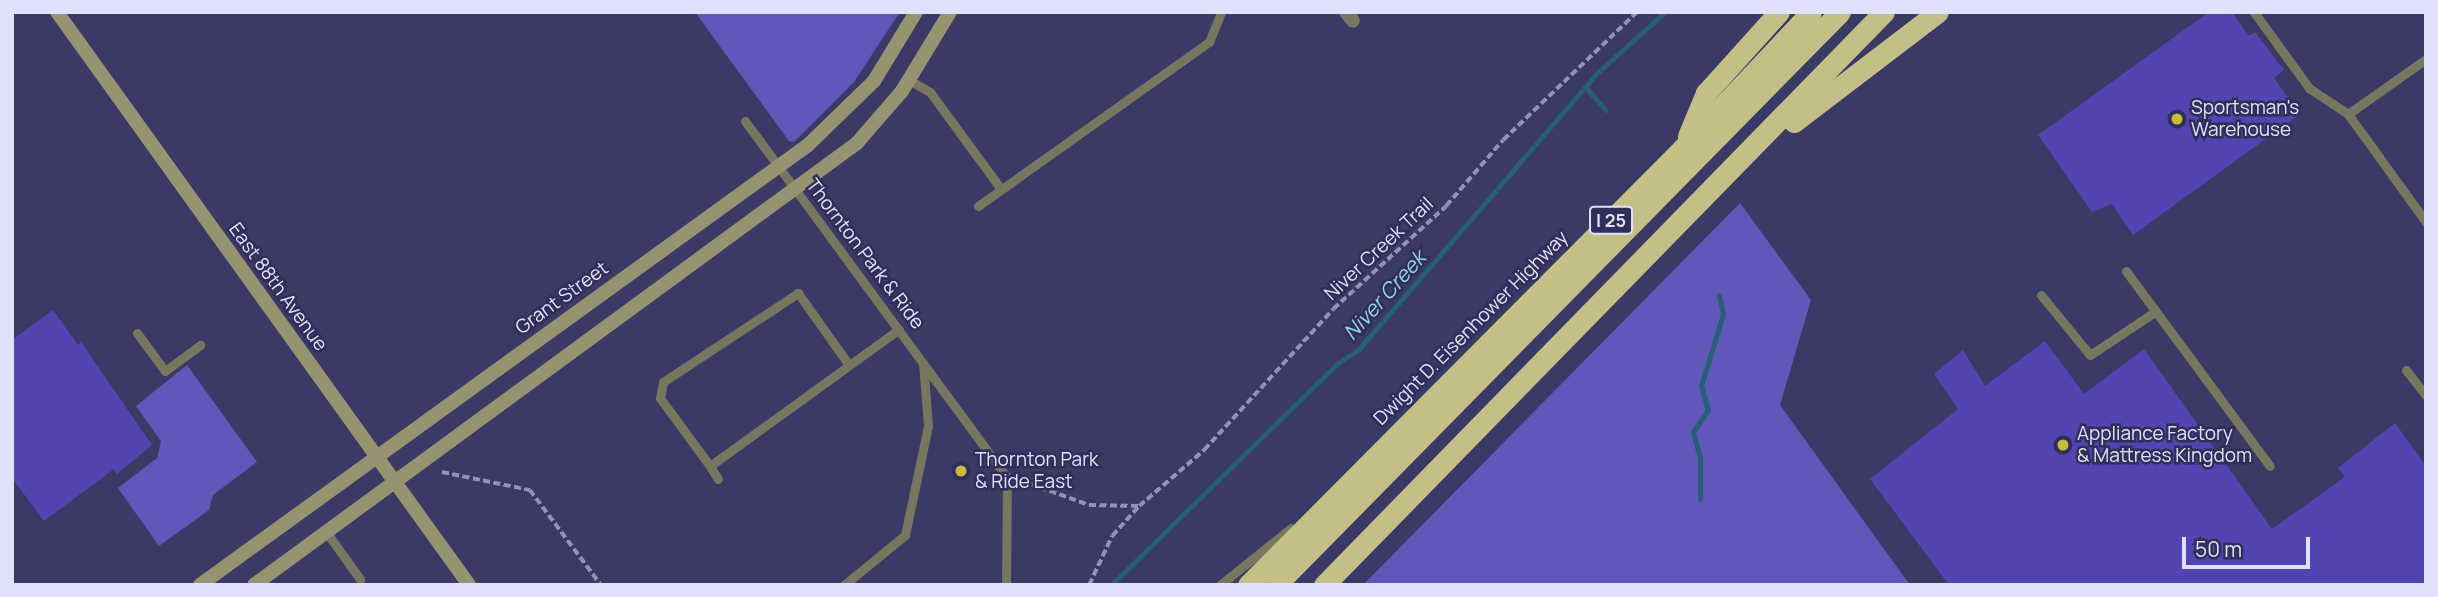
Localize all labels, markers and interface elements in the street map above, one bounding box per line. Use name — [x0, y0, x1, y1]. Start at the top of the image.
place label: Sportsman's Warehouse — [2191, 97, 2299, 141]
marker: Sportsman's Warehouse — [2169, 111, 2185, 127]
street label: Thornton Park & Ride — [801, 174, 929, 334]
street label: Niver Creek Trail — [1320, 193, 1438, 305]
road number: I 25 — [1588, 205, 1634, 234]
street label: East 88th Avenue — [224, 219, 332, 355]
street label: Dwight D. Eisenhower Highway — [1369, 226, 1573, 430]
water label: Niver Creek — [1338, 245, 1430, 345]
street label: Grant Street — [511, 257, 613, 339]
place label: Appliance Factory & Mattress Kingdom — [2077, 423, 2252, 467]
marker: Appliance Factory & Mattress Kingdom — [2055, 437, 2071, 453]
place label: Thornton Park & Ride East — [975, 449, 1098, 493]
marker: Thornton Park & Ride East — [953, 463, 969, 479]
scale bar — [2186, 524, 2314, 568]
text: 50 m — [2195, 535, 2242, 563]

